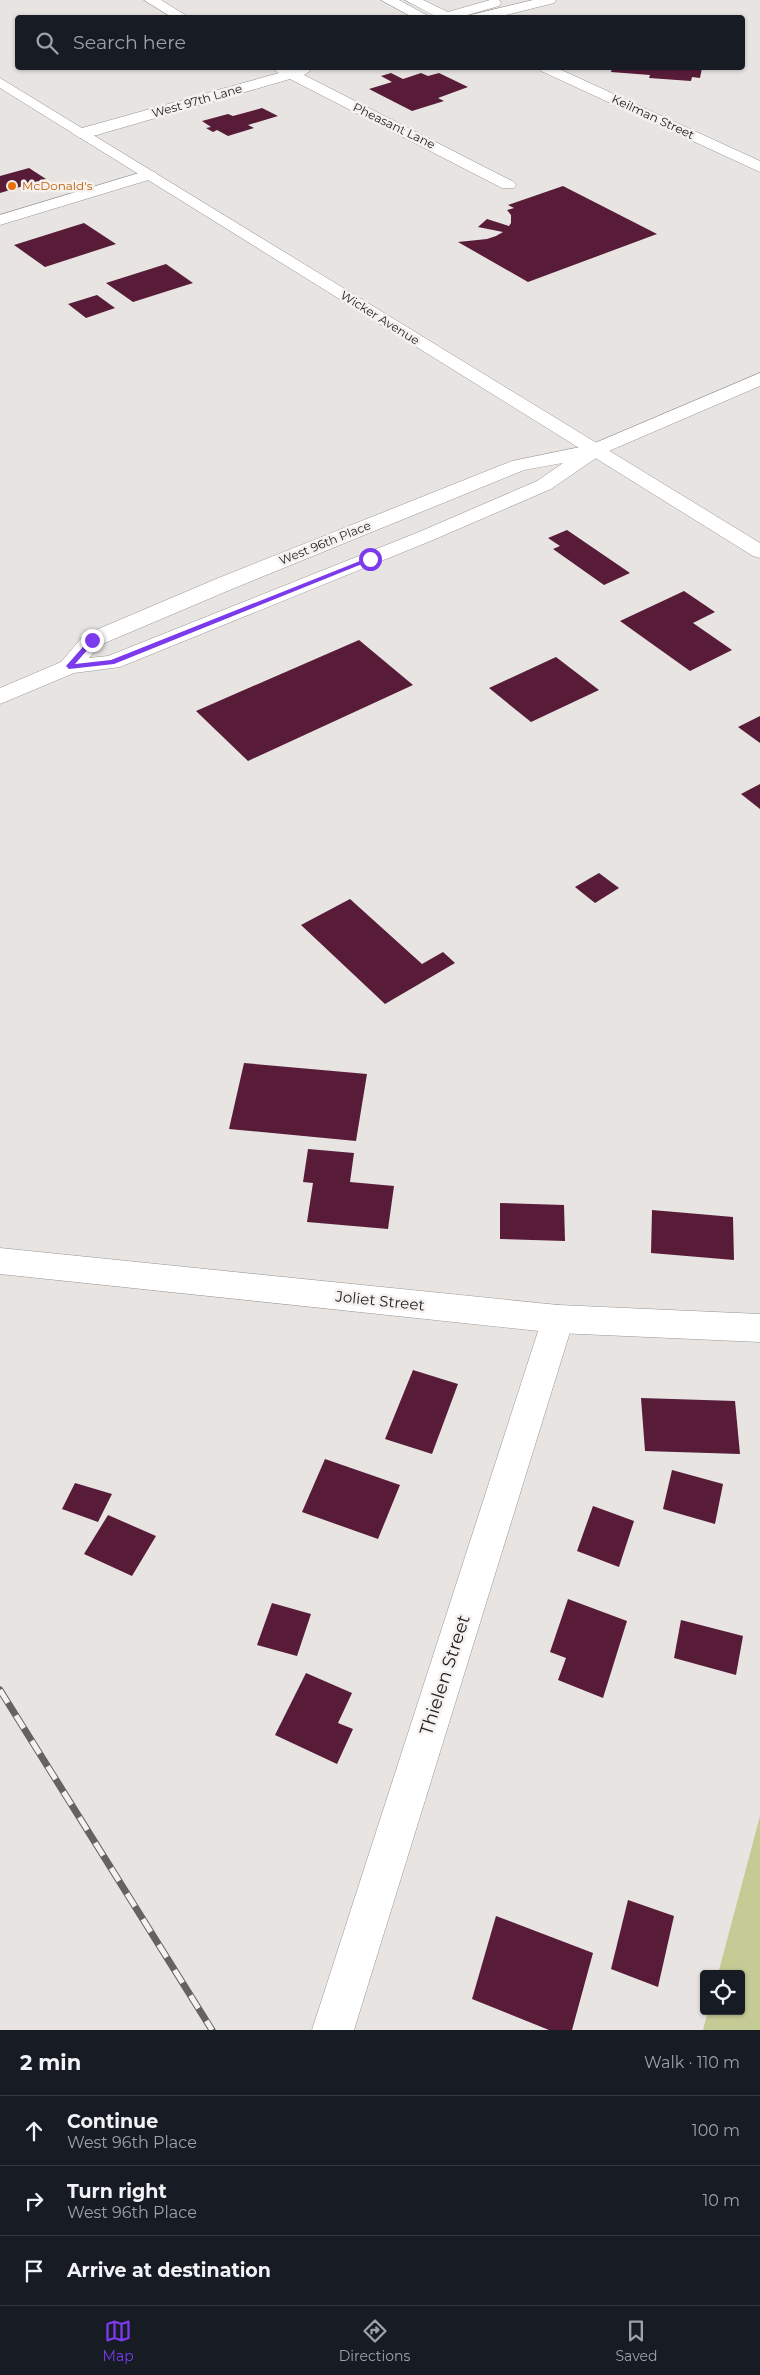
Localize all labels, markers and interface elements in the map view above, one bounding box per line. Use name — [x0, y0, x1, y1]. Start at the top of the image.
search box — [15, 15, 745, 70]
icon: search — [33, 29, 61, 57]
text: Search here — [73, 31, 186, 54]
street label: West 97th Lane — [150, 80, 244, 121]
street label: Keilman Street — [610, 91, 697, 142]
street label: Pheasant Lane — [351, 99, 438, 152]
place label: McDonald's — [22, 178, 93, 193]
marker: McDonald's — [6, 180, 18, 192]
street label: Wicker Avenue — [338, 287, 423, 348]
street label: West 96th Place — [277, 517, 373, 568]
route start — [359, 548, 382, 571]
route end — [81, 629, 104, 652]
street label: Joliet Street — [334, 1286, 426, 1315]
street label: Thielen Street — [415, 1612, 475, 1738]
map controls — [700, 1970, 745, 2015]
button: locate — [700, 1970, 745, 2015]
text: 2 min — [20, 2050, 81, 2075]
text: Walk · 110 m — [644, 2053, 740, 2072]
text: Continue — [67, 2110, 158, 2133]
icon: ahead — [20, 2117, 48, 2145]
text: 100 m — [692, 2121, 740, 2140]
text: West 96th Place — [67, 2133, 197, 2152]
text: Turn right — [67, 2180, 167, 2203]
icon: right — [20, 2187, 48, 2215]
text: 10 m — [702, 2191, 740, 2210]
text: West 96th Place — [67, 2203, 197, 2222]
icon: arrive — [20, 2257, 48, 2285]
text: Arrive at destination — [67, 2259, 271, 2282]
tab: Map — [103, 2317, 134, 2365]
tab: Directions — [339, 2317, 410, 2365]
tab: Saved — [615, 2317, 657, 2365]

